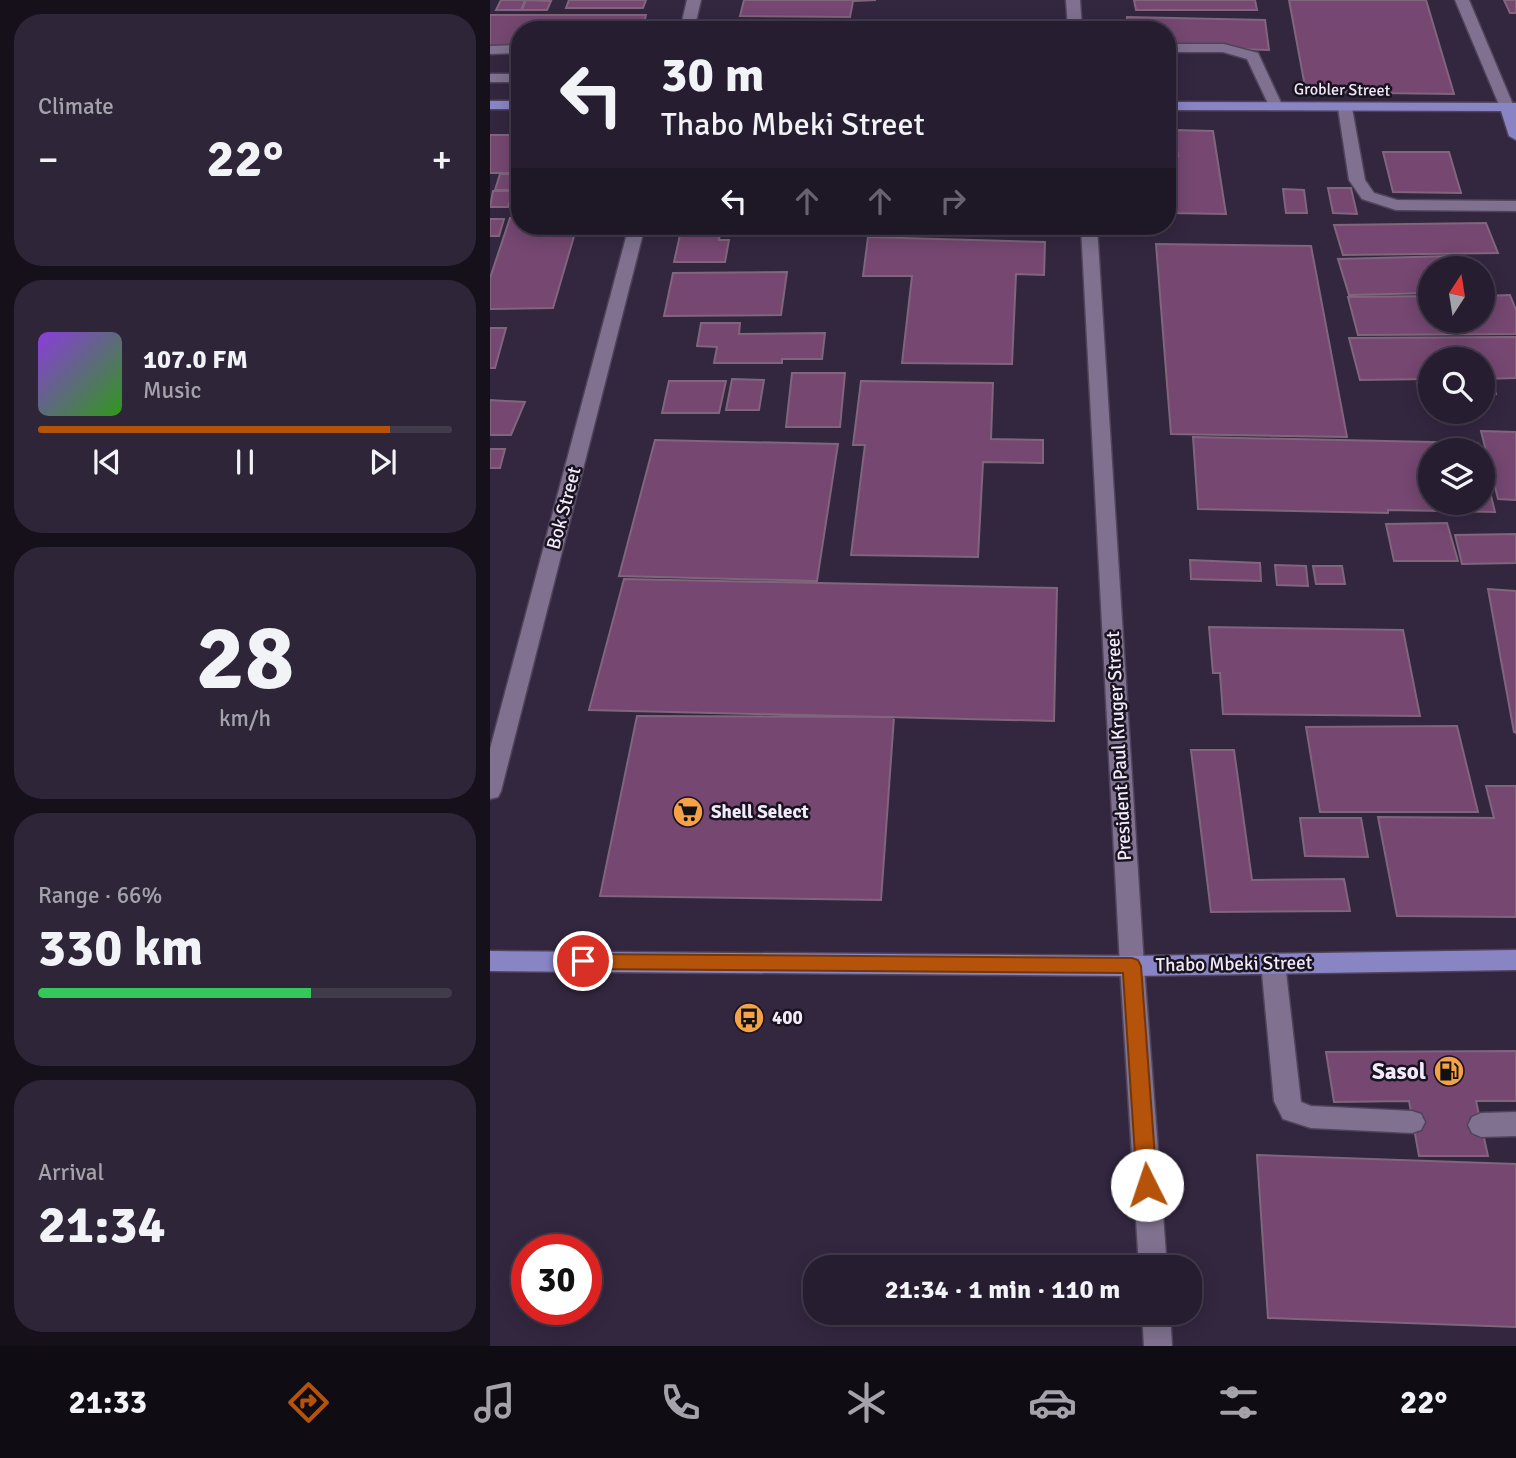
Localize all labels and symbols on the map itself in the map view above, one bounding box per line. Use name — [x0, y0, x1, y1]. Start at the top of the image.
street label: Grobler Street — [1294, 79, 1391, 101]
north arrow — [1418, 256, 1494, 332]
street label: Bok Street — [541, 464, 587, 552]
street label: President Paul Kruger Street — [1101, 630, 1137, 861]
supermarket icon: Shell Select — [671, 795, 705, 829]
place label: Shell Select — [711, 800, 809, 824]
pin — [553, 931, 613, 991]
street label: Thabo Mbeki Street — [1156, 951, 1313, 977]
bus stop icon: 400 — [732, 1001, 766, 1035]
place label: 400 — [772, 1006, 803, 1030]
fuel station icon: Sasol — [1432, 1054, 1466, 1088]
place label: Sasol — [1372, 1057, 1426, 1086]
position arrow — [1110, 1148, 1184, 1222]
speed limit sign: 30 — [511, 1234, 602, 1325]

